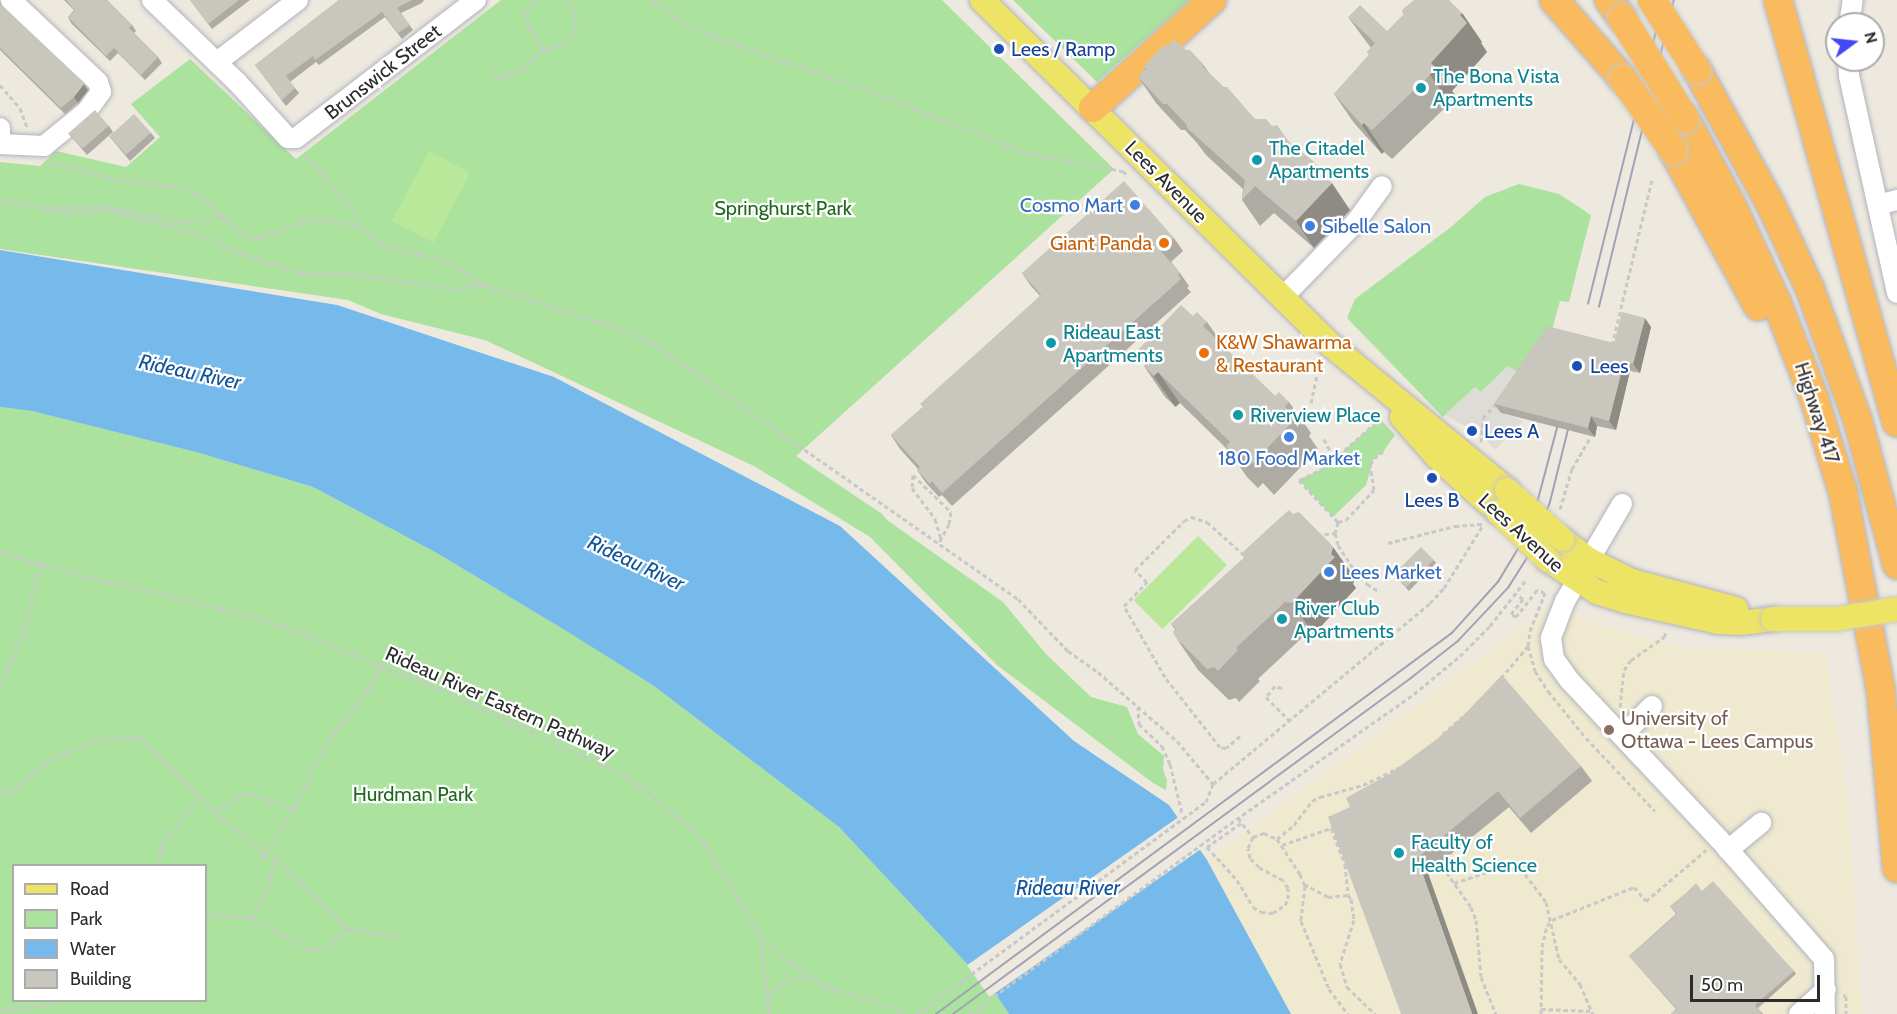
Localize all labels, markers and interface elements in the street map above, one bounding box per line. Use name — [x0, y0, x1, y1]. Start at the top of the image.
north arrow — [1825, 12, 1885, 72]
street label: Brunswick Street — [320, 19, 446, 125]
text: N — [1860, 30, 1882, 46]
place label: Lees / Ramp — [1011, 37, 1115, 61]
marker: Lees / Ramp — [992, 42, 1006, 56]
place label: The Bona Vista Apartments — [1433, 64, 1559, 111]
marker: The Bona Vista Apartments — [1414, 81, 1428, 95]
street label: Lees Avenue — [1120, 136, 1212, 228]
place label: The Citadel Apartments — [1269, 136, 1369, 183]
marker: The Citadel Apartments — [1250, 153, 1264, 167]
place label: Cosmo Mart — [1020, 193, 1123, 217]
park label: Springhurst Park — [714, 196, 852, 220]
marker: Cosmo Mart — [1128, 198, 1142, 212]
place label: Sibelle Salon — [1322, 214, 1431, 238]
marker: Sibelle Salon — [1303, 219, 1317, 233]
place label: Giant Panda — [1050, 231, 1152, 255]
marker: Giant Panda — [1157, 236, 1171, 250]
place label: Rideau East Apartments — [1063, 320, 1163, 367]
place label: K&W Shawarma & Restaurant — [1216, 330, 1352, 377]
marker: Rideau East Apartments — [1044, 336, 1058, 350]
marker: K&W Shawarma & Restaurant — [1197, 346, 1211, 360]
water label: Rideau River — [137, 349, 243, 395]
place label: Lees — [1590, 354, 1629, 378]
marker: Lees — [1568, 357, 1586, 375]
street label: Highway 417 — [1789, 359, 1845, 467]
place label: Riverview Place — [1250, 403, 1381, 427]
marker: Riverview Place — [1231, 408, 1245, 422]
place label: Lees A — [1484, 419, 1539, 443]
marker: Lees A — [1465, 424, 1479, 438]
marker: 180 Food Market — [1282, 430, 1296, 444]
place label: 180 Food Market — [1218, 446, 1360, 470]
marker: Lees B — [1425, 471, 1439, 485]
place label: Lees B — [1404, 488, 1460, 512]
street label: Lees Avenue — [1473, 488, 1569, 578]
water label: Rideau River — [584, 530, 688, 596]
place label: Lees Market — [1341, 560, 1442, 584]
marker: Lees Market — [1322, 565, 1336, 579]
place label: River Club Apartments — [1294, 596, 1394, 643]
marker: River Club Apartments — [1275, 612, 1289, 626]
street label: Rideau River Eastern Pathway — [382, 641, 618, 765]
place label: University of Ottawa - Lees Campus — [1621, 706, 1813, 753]
marker: University of Ottawa - Lees Campus — [1602, 723, 1616, 737]
park label: Hurdman Park — [353, 782, 473, 806]
place label: Faculty of Health Science — [1411, 830, 1537, 877]
marker: Faculty of Health Science — [1392, 846, 1406, 860]
legend — [12, 864, 207, 1002]
water label: Rideau River — [1016, 875, 1120, 901]
text: Road — [70, 878, 109, 900]
text: Park — [70, 908, 102, 930]
text: Water — [70, 938, 116, 960]
scale bar — [1693, 963, 1824, 1001]
text: Building — [70, 968, 131, 990]
text: 50 m — [1701, 974, 1743, 996]

